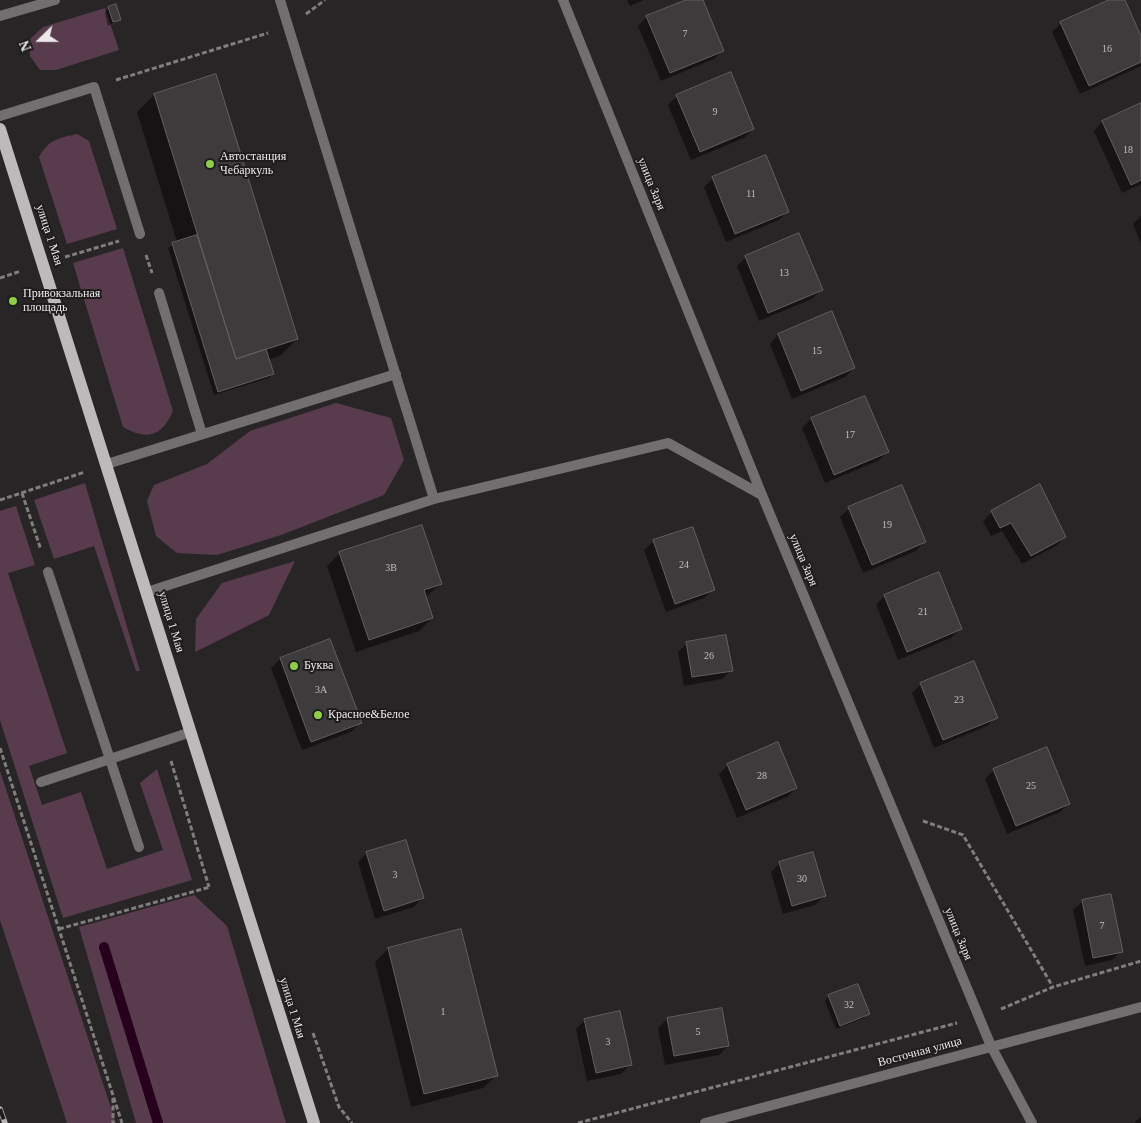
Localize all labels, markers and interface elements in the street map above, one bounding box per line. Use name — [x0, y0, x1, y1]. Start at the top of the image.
north arrow — [15, 15, 65, 65]
house number: 7 — [682, 28, 688, 40]
text: N — [17, 38, 34, 53]
house number: 16 — [1102, 43, 1112, 55]
house number: 9 — [712, 106, 718, 118]
house number: 18 — [1123, 144, 1133, 156]
place label: Автостанция Чебаркуль — [220, 150, 286, 178]
street label: улица Заря — [634, 156, 668, 212]
marker: Автостанция Чебаркуль — [204, 158, 216, 170]
house number: 11 — [746, 188, 756, 200]
street label: улица 1 Мая — [32, 203, 66, 267]
house number: 13 — [779, 267, 789, 279]
place label: Привокзальная площадь — [23, 287, 100, 315]
marker: Привокзальная площадь — [7, 295, 19, 307]
house number: 15 — [812, 345, 822, 357]
house number: 17 — [845, 429, 855, 441]
house number: 19 — [882, 519, 892, 531]
street label: улица Заря — [786, 532, 820, 588]
house number: 24 — [679, 559, 689, 571]
house number: 3В — [385, 562, 397, 574]
street label: улица 1 Мая — [155, 590, 187, 654]
house number: 21 — [918, 606, 928, 618]
house number: 26 — [704, 650, 714, 662]
place label: Буква — [304, 659, 333, 673]
marker: Буква — [288, 660, 300, 672]
house number: 3А — [315, 684, 327, 696]
house number: 23 — [954, 694, 964, 706]
place label: Красное&Белое — [328, 708, 410, 722]
marker: Красное&Белое — [312, 709, 324, 721]
house number: 28 — [757, 770, 767, 782]
house number: 25 — [1026, 780, 1036, 792]
house number: 3 — [392, 869, 398, 881]
house number: 30 — [797, 873, 807, 885]
street label: улица Заря — [941, 906, 975, 962]
house number: 7 — [1100, 920, 1104, 932]
street label: улица 1 Мая — [276, 976, 308, 1040]
house number: 32 — [844, 999, 854, 1011]
house number: 1 — [440, 1006, 446, 1018]
house number: 5 — [696, 1026, 700, 1038]
street label: Восточная улица — [876, 1034, 964, 1070]
house number: 3 — [606, 1036, 610, 1048]

